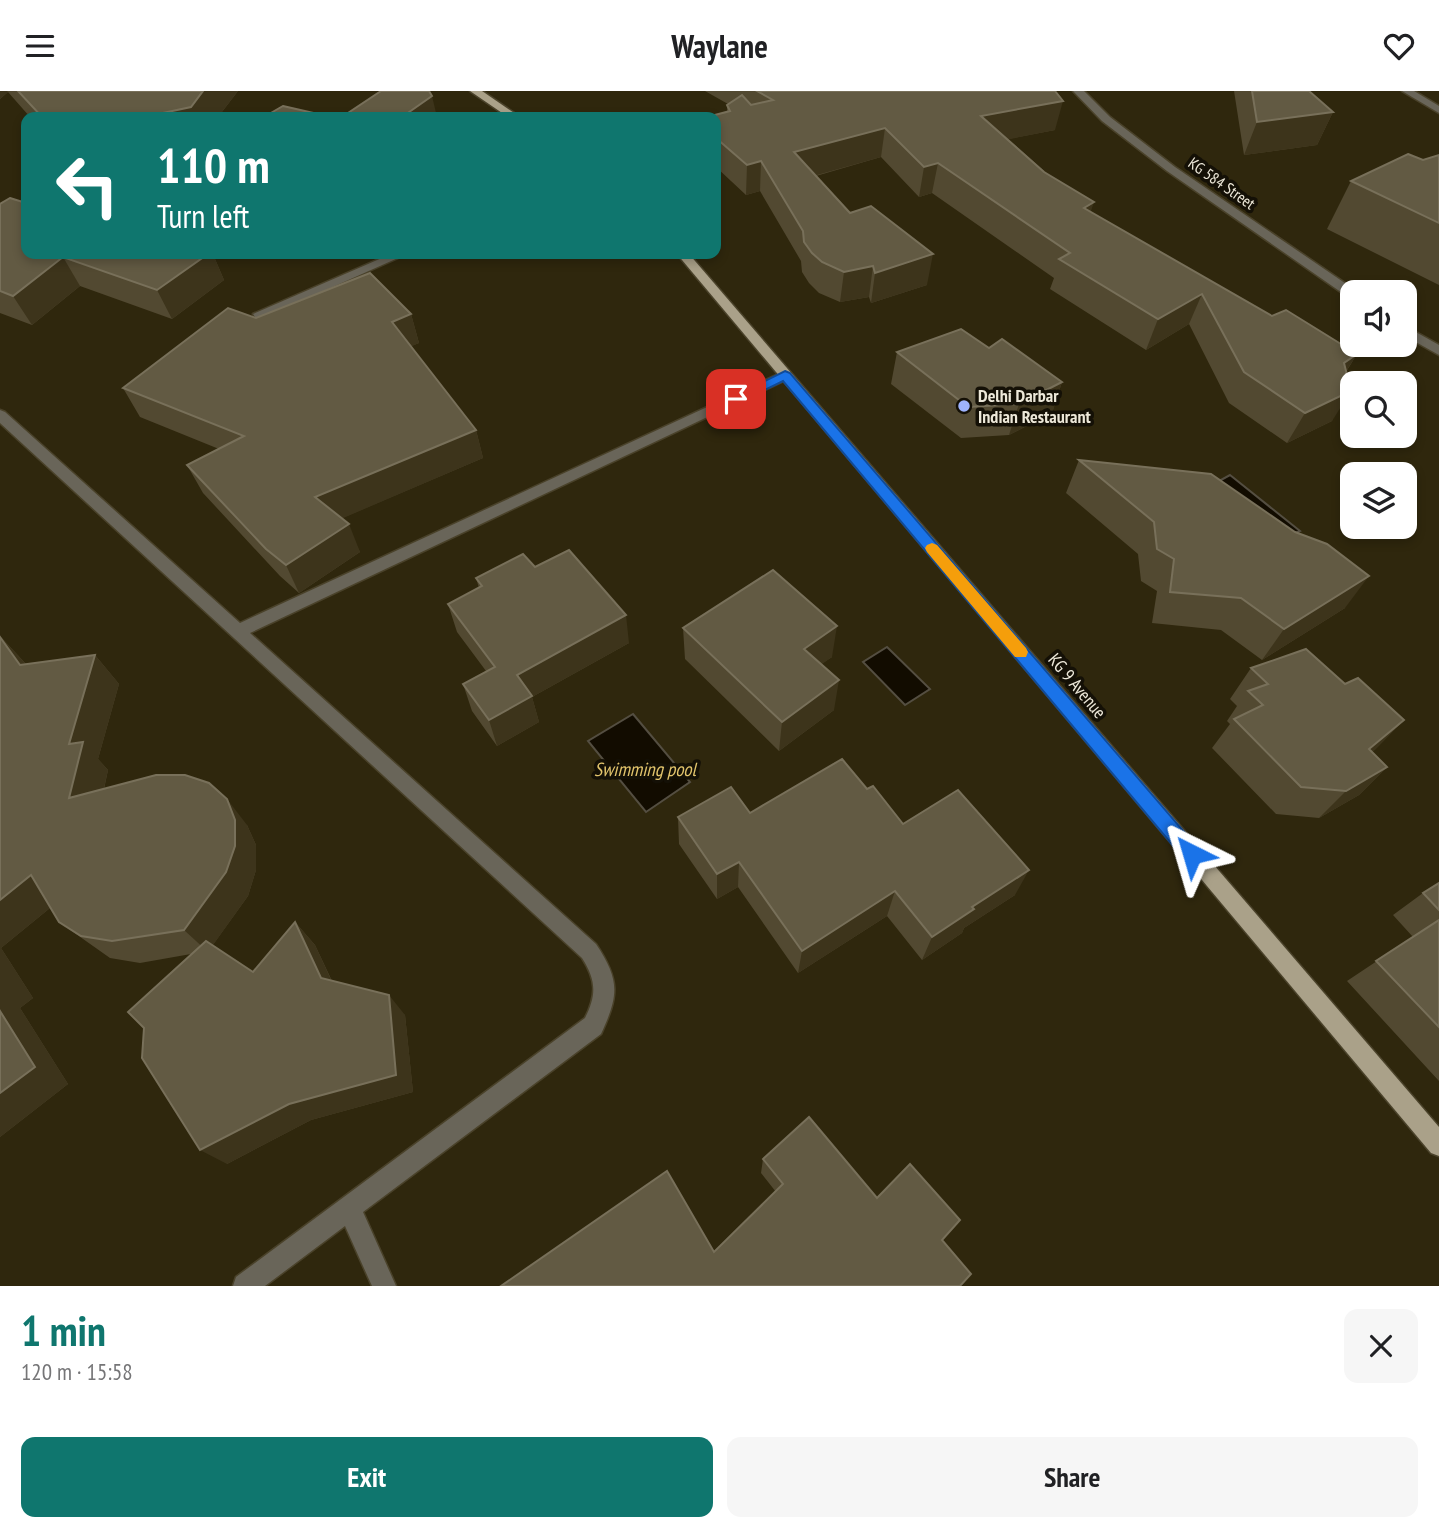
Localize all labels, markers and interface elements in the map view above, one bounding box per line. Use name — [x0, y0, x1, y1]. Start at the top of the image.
text: Waylane — [671, 25, 768, 67]
icon: menu — [21, 27, 59, 65]
icon: heart — [1380, 27, 1418, 65]
text: 110 m — [157, 133, 270, 197]
icon: left — [42, 140, 133, 231]
street label: KG 584 Street — [1185, 153, 1260, 214]
text: Turn left — [157, 195, 249, 237]
map controls — [1340, 280, 1417, 539]
button: sound — [1340, 280, 1417, 357]
pin — [706, 369, 766, 429]
button: search — [1340, 371, 1417, 448]
icon: arrive — [717, 380, 755, 418]
place label: Delhi Darbar Indian Restaurant — [978, 384, 1091, 428]
marker: Delhi Darbar Indian Restaurant — [956, 398, 972, 414]
button: layers — [1340, 462, 1417, 539]
street label: KG 9 Avenue — [1043, 648, 1111, 723]
water label: Swimming pool — [594, 757, 698, 781]
position arrow — [1155, 817, 1229, 891]
text: 1 min — [21, 1303, 106, 1358]
button: close — [1344, 1309, 1418, 1383]
text: 120 m · 15:58 — [21, 1357, 133, 1386]
button: Exit — [21, 1437, 713, 1517]
button: Share — [727, 1437, 1418, 1517]

